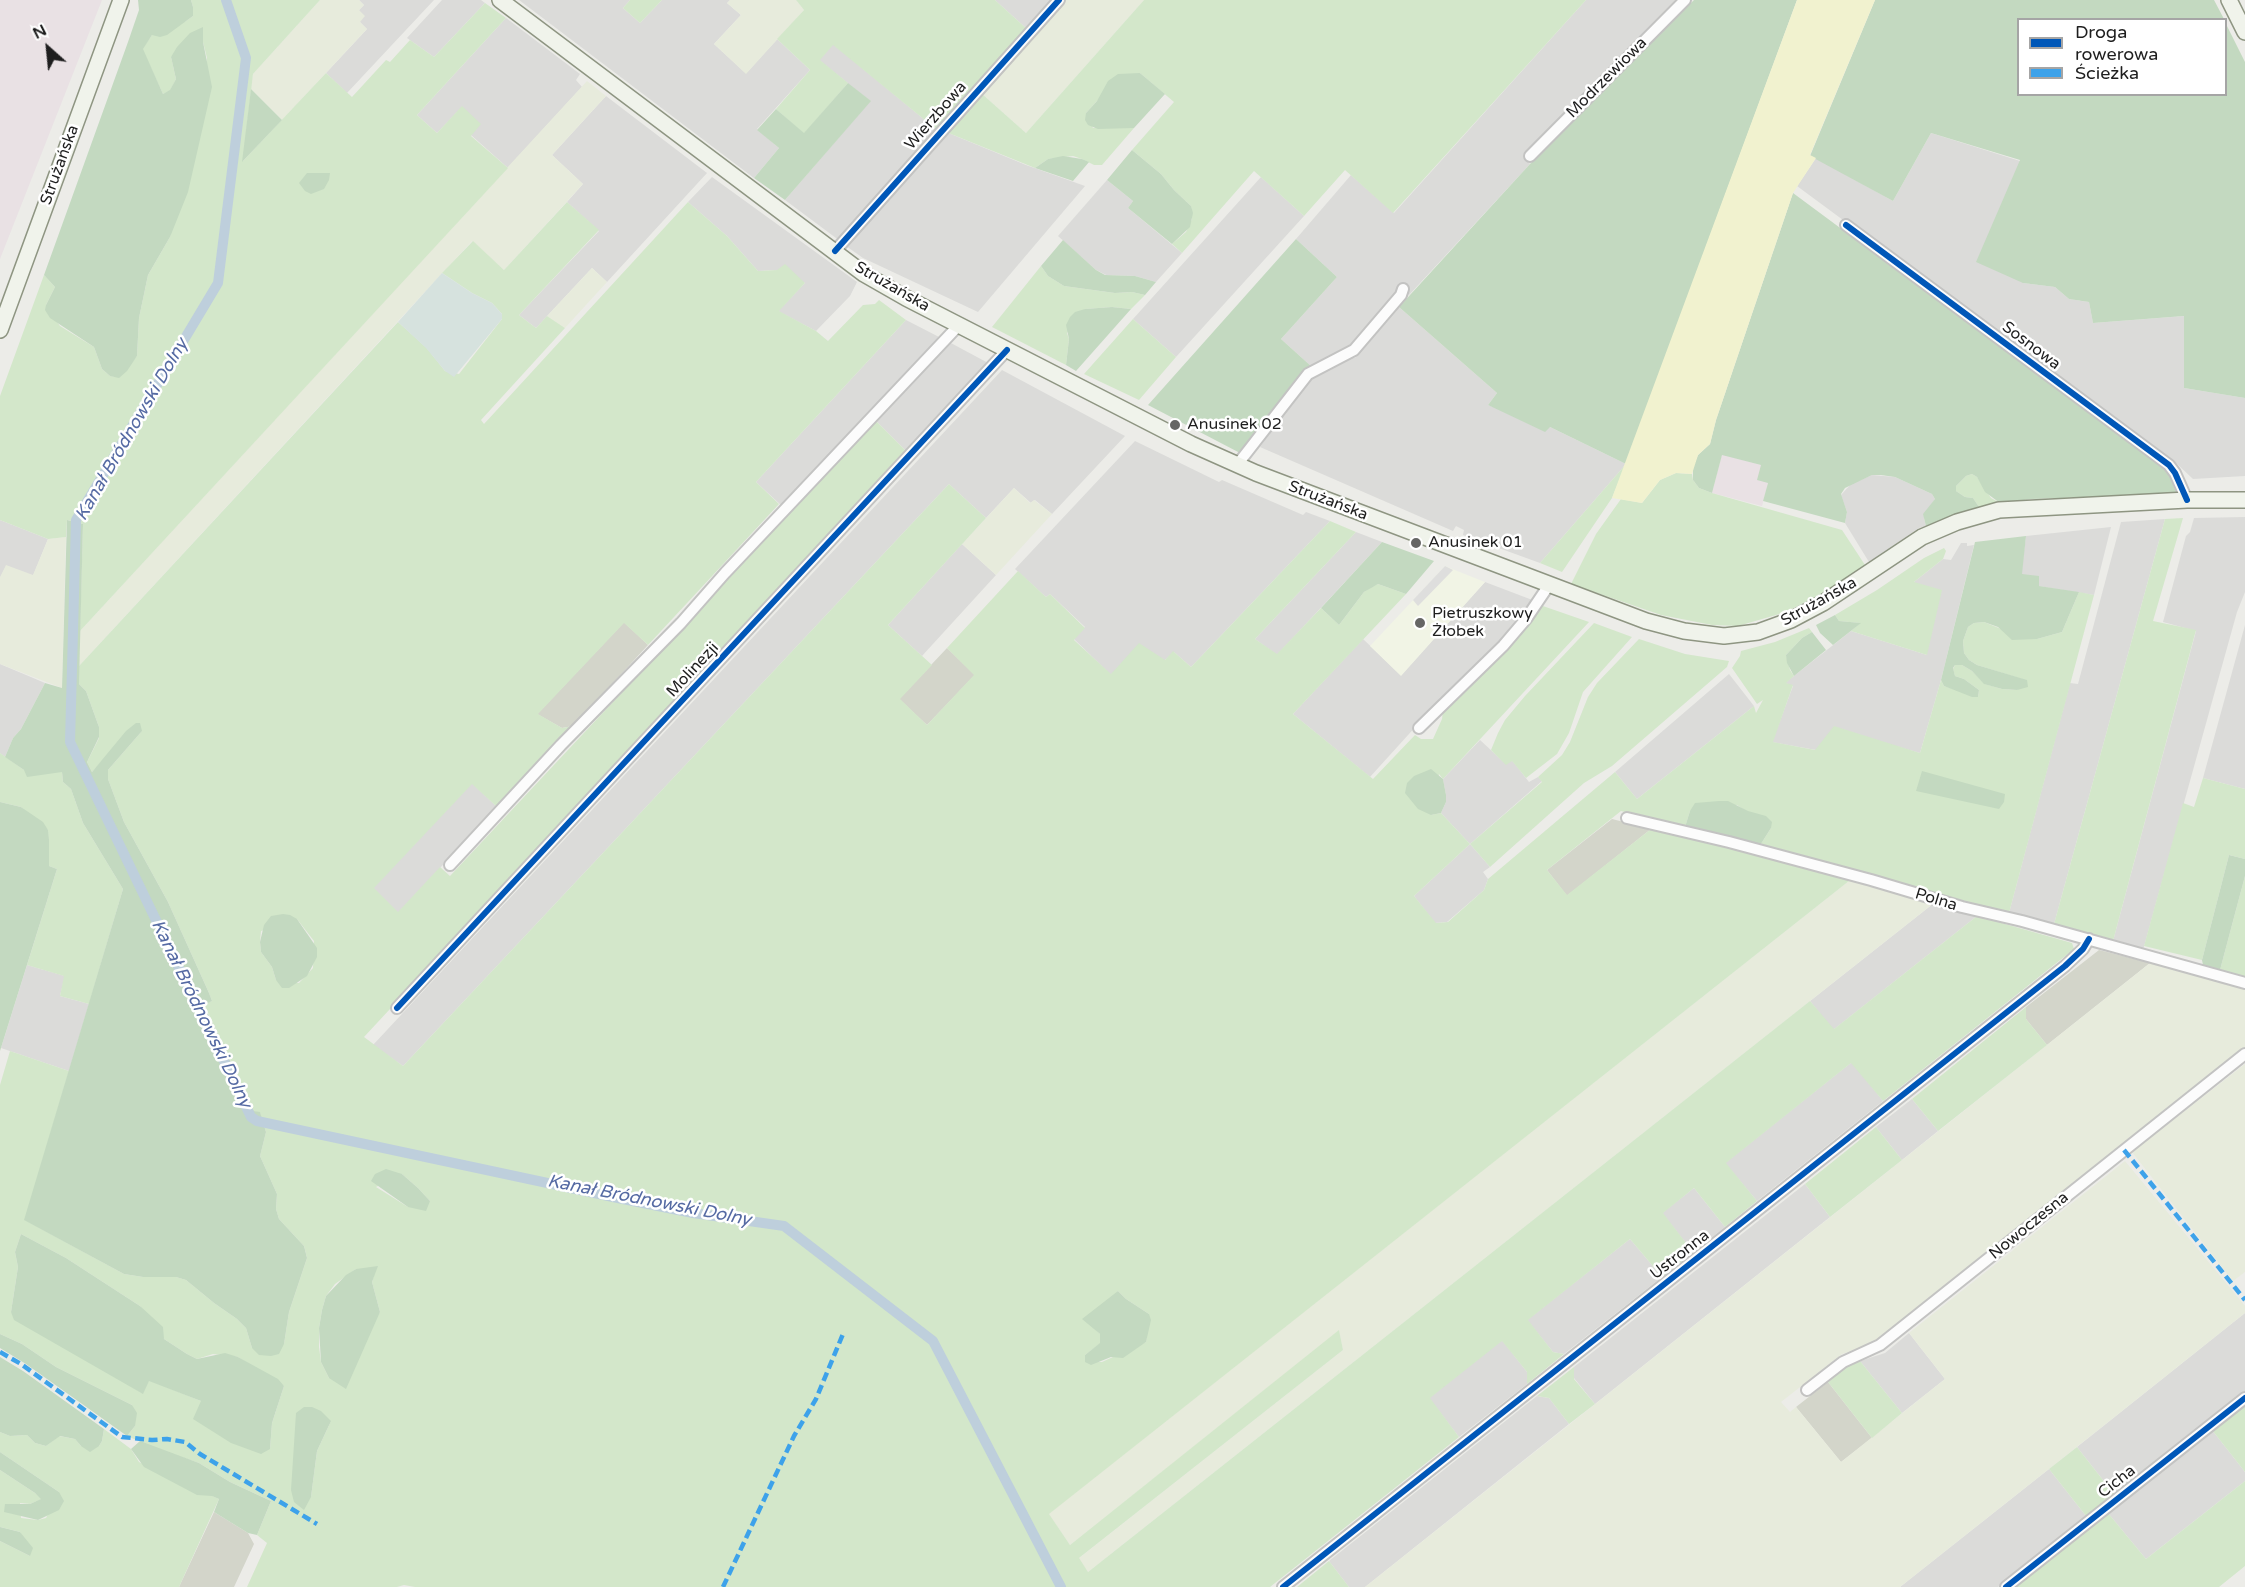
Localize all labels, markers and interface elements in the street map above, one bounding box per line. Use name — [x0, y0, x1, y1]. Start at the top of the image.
north arrow — [18, 18, 78, 78]
legend — [2017, 18, 2227, 96]
text: N — [30, 20, 50, 44]
text: Droga rowerowa — [2075, 21, 2158, 65]
street label: Modrzewiowa — [1563, 34, 1651, 122]
text: Ścieżka — [2075, 62, 2139, 84]
street label: Wierzbowa — [901, 78, 971, 154]
street label: Strużańska — [37, 123, 83, 207]
street label: Strużańska — [851, 258, 933, 316]
street label: Sosnowa — [1998, 318, 2064, 374]
water label: Kanał Bródnowski Dolny — [71, 335, 193, 525]
place label: Anusinek 02 — [1187, 415, 1282, 435]
marker: Anusinek 02 — [1168, 418, 1182, 432]
street label: Strużańska — [1286, 477, 1370, 525]
place label: Anusinek 01 — [1428, 533, 1523, 553]
marker: Anusinek 01 — [1409, 536, 1423, 550]
street label: Strużańska — [1778, 573, 1860, 631]
place label: Pietruszkowy Żłobek — [1432, 604, 1533, 642]
marker: Pietruszkowy Żłobek — [1413, 616, 1427, 630]
street label: Molinezji — [663, 639, 723, 701]
street label: Polna — [1913, 885, 1959, 915]
water label: Kanał Bródnowski Dolny — [146, 916, 256, 1112]
water label: Kanał Bródnowski Dolny — [546, 1171, 752, 1231]
street label: Nowoczesna — [1985, 1188, 2073, 1264]
street label: Ustronna — [1647, 1226, 1713, 1284]
street label: Cicha — [2094, 1461, 2140, 1503]

